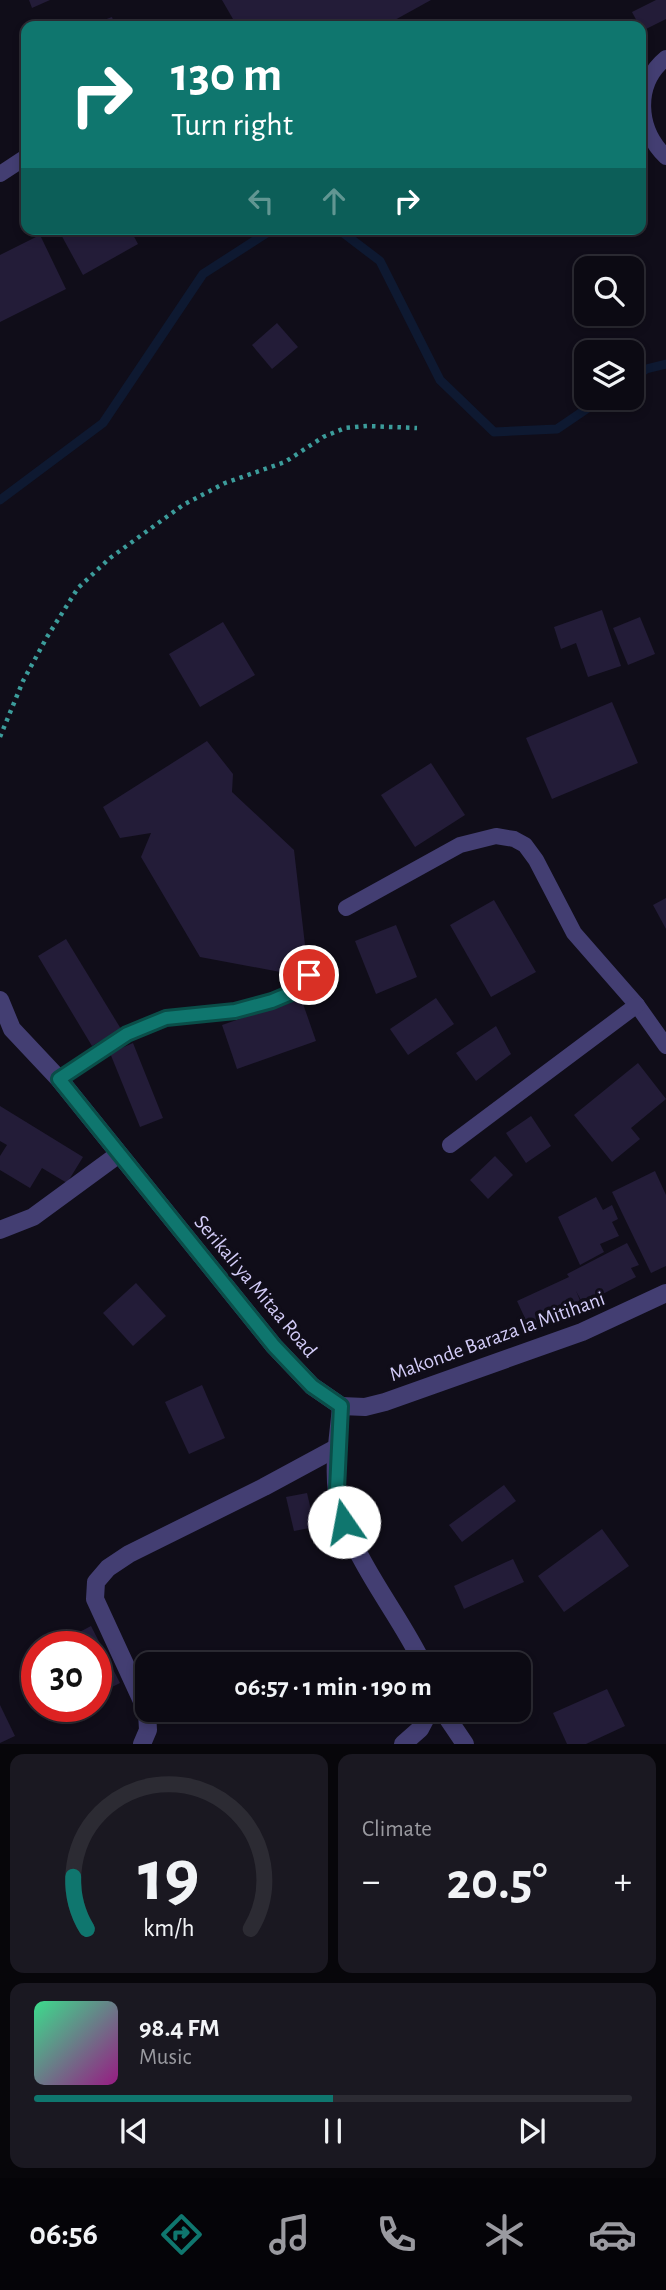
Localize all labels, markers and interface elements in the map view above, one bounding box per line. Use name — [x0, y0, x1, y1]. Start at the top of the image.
icon: right — [56, 49, 147, 140]
text: 130 m — [171, 51, 282, 100]
text: Turn right — [171, 109, 293, 141]
icon: left — [242, 182, 280, 220]
icon: ahead — [315, 182, 353, 220]
icon: right — [388, 182, 426, 220]
map controls — [574, 256, 644, 410]
button: search — [574, 256, 644, 326]
button: layers — [574, 340, 644, 410]
pin — [279, 945, 339, 1005]
icon: arrive — [290, 956, 328, 994]
street label: Serikali ya Mitaa Road — [190, 1211, 321, 1361]
street label: Makonde Baraza la Mitihani — [387, 1288, 608, 1385]
position arrow — [307, 1485, 381, 1559]
speed limit sign: 30 — [21, 1631, 112, 1722]
text: 06:57 · 1 min · 190 m — [234, 1674, 432, 1700]
text: Climate — [362, 1818, 432, 1841]
text: 19 — [138, 1842, 200, 1915]
text: 20.5° — [446, 1856, 548, 1908]
text: − — [362, 1863, 380, 1901]
text: + — [614, 1863, 632, 1901]
text: km/h — [143, 1916, 195, 1941]
text: 98.4 FM — [139, 2015, 220, 2041]
text: Music — [139, 2046, 191, 2069]
icon: previous — [115, 2112, 153, 2150]
icon: pause — [314, 2112, 352, 2150]
icon: next — [513, 2112, 551, 2150]
icon: directions — [157, 2210, 206, 2259]
icon: music — [265, 2210, 314, 2259]
icon: phone — [372, 2210, 421, 2259]
icon: climate — [480, 2210, 529, 2259]
icon: car — [588, 2210, 637, 2259]
text: 06:56 — [29, 2218, 98, 2250]

